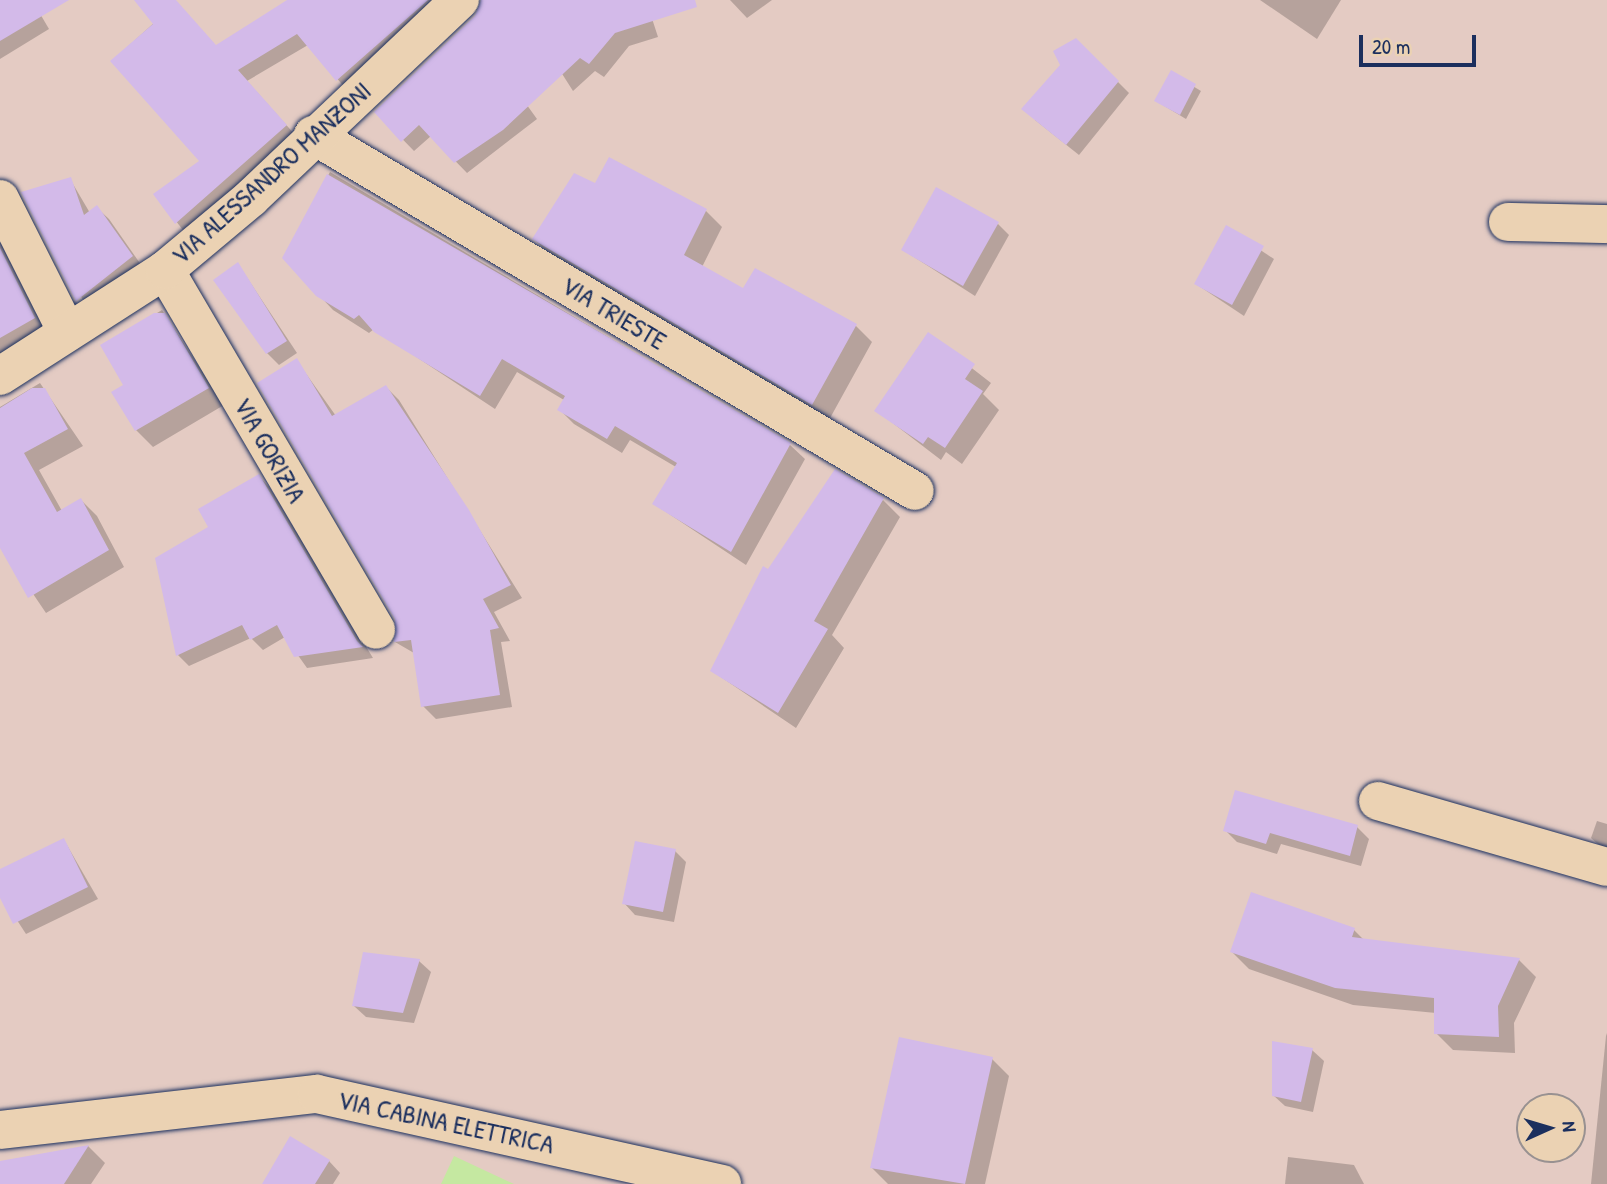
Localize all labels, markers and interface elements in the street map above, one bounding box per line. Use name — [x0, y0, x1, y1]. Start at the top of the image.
scale bar — [1362, 21, 1479, 65]
text: 20 m — [1372, 32, 1410, 61]
street label: VIA ALESSANDRO MANZONI — [165, 75, 377, 271]
street label: VIA TRIESTE — [556, 270, 672, 356]
street label: VIA GORIZIA — [227, 392, 313, 508]
street label: VIA CABINA ELETTRICA — [335, 1084, 557, 1160]
north arrow — [1516, 1093, 1586, 1163]
text: N — [1557, 1121, 1583, 1133]

